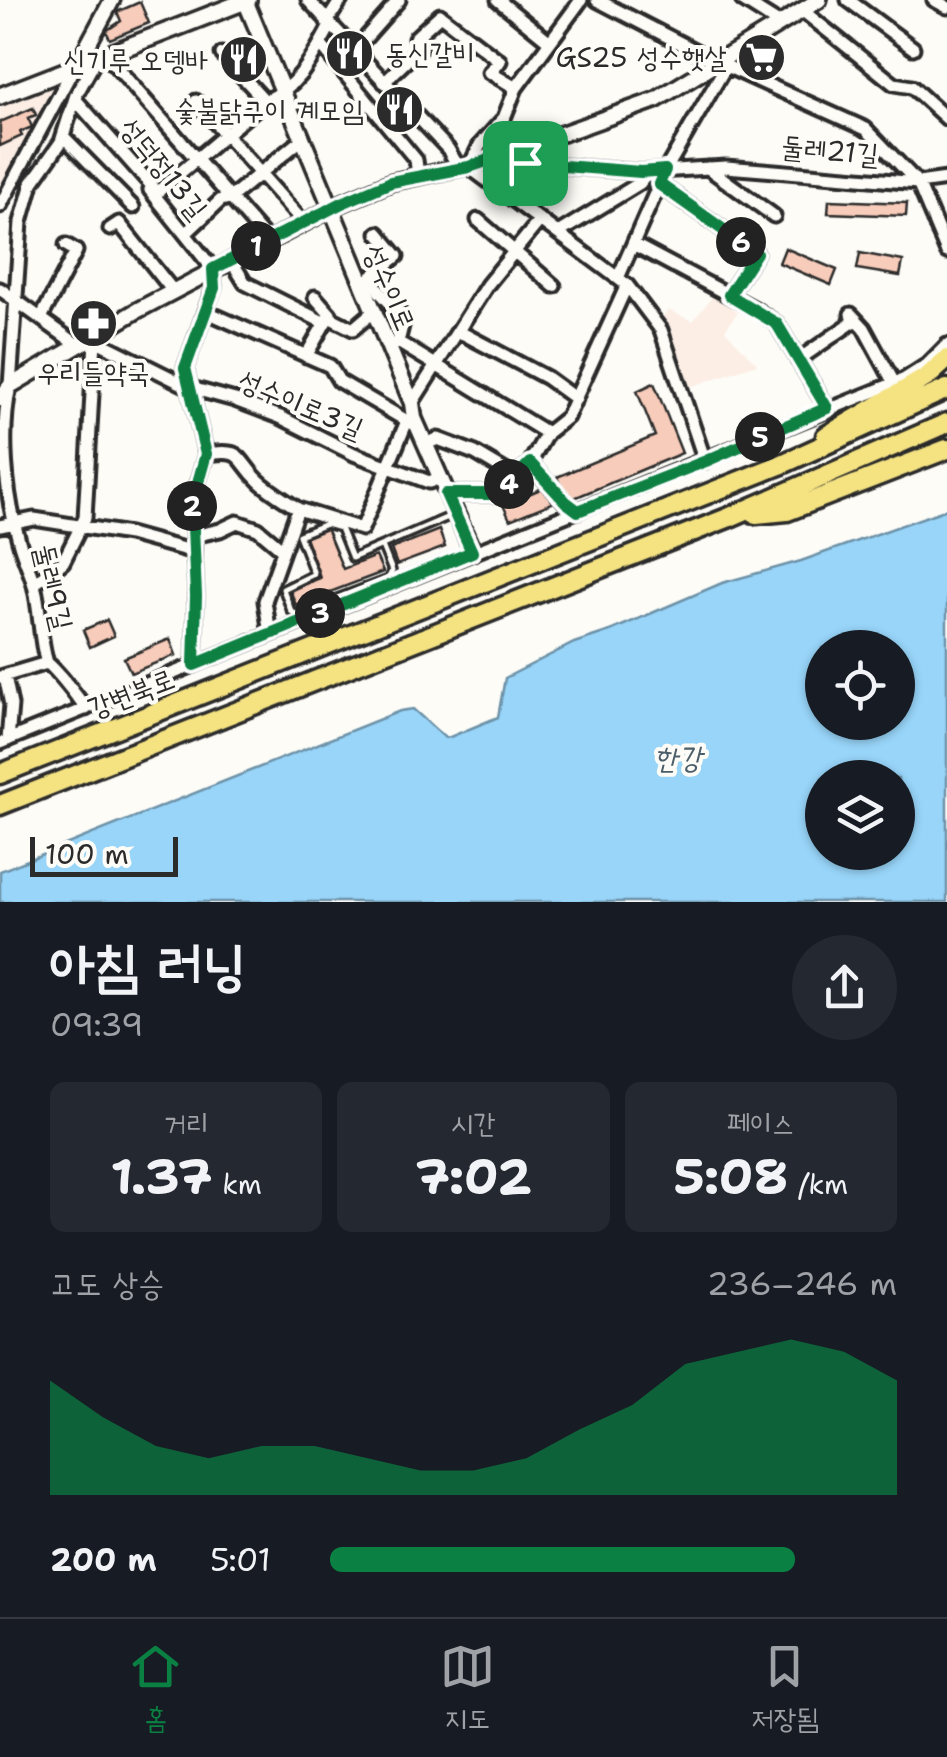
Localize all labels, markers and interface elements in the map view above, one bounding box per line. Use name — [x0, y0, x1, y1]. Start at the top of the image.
restaurant icon: 동신갈비 — [324, 27, 376, 79]
supermarket icon: GS25 성수햇살 — [736, 31, 788, 83]
restaurant icon: 신기루 오뎅바 — [217, 34, 269, 86]
place label: 동신갈비 — [385, 34, 475, 72]
place label: GS25 성수햇살 — [555, 38, 727, 76]
place label: 신기루 오뎅바 — [63, 41, 208, 79]
restaurant icon: 숯불닭구이 계모임 — [373, 84, 425, 136]
place label: 숯불닭구이 계모임 — [174, 91, 364, 129]
street label: 성덕정13길 — [111, 109, 217, 227]
pin — [483, 121, 568, 206]
street label: 둘레21길 — [780, 127, 880, 173]
icon: arrive — [498, 136, 553, 191]
pin: 6 — [716, 217, 766, 267]
pin: 1 — [231, 221, 281, 271]
text: 6 — [731, 223, 751, 261]
text: 1 — [250, 227, 262, 265]
street label: 성수이로 — [355, 238, 425, 336]
pharmacy icon: 우리들약국 — [67, 298, 119, 350]
place label: 우리들약국 — [37, 353, 149, 391]
street label: 성수이로3길 — [233, 361, 369, 447]
pin: 5 — [735, 412, 785, 462]
text: 5 — [751, 418, 769, 456]
pin: 4 — [484, 459, 534, 509]
text: 4 — [499, 465, 519, 503]
pin: 2 — [167, 481, 217, 531]
text: 2 — [182, 487, 202, 525]
street label: 둘레9길 — [26, 540, 82, 634]
pin: 3 — [295, 588, 345, 638]
text: 3 — [310, 594, 330, 632]
map controls — [805, 630, 915, 870]
button: locate — [805, 630, 915, 740]
street label: 강변북로 — [82, 659, 180, 727]
water label: 한강 — [654, 737, 706, 778]
button: layers — [805, 760, 915, 870]
scale bar — [30, 832, 178, 876]
text: 100 m — [45, 835, 129, 873]
text: 아침 러닝 — [50, 928, 246, 1002]
button: share — [792, 935, 897, 1040]
text: 09:39 — [50, 1003, 143, 1046]
text: 거리 — [164, 1104, 209, 1142]
text: 시간 — [451, 1104, 496, 1142]
text: 페이스 — [727, 1104, 795, 1142]
text: 1.37 — [111, 1143, 213, 1210]
text: 7:02 — [415, 1143, 532, 1210]
text: 5:08 — [674, 1143, 788, 1210]
text: km — [213, 1165, 262, 1203]
text: /km — [788, 1165, 848, 1203]
text: 고도 상승 — [50, 1262, 164, 1305]
text: 236–246 m — [707, 1262, 897, 1305]
text: 200 m — [50, 1538, 157, 1581]
text: 5:01 — [210, 1538, 271, 1581]
tab: 홈 — [128, 1639, 183, 1738]
tab: 지도 — [440, 1639, 495, 1738]
tab: 저장됨 — [751, 1639, 819, 1738]

